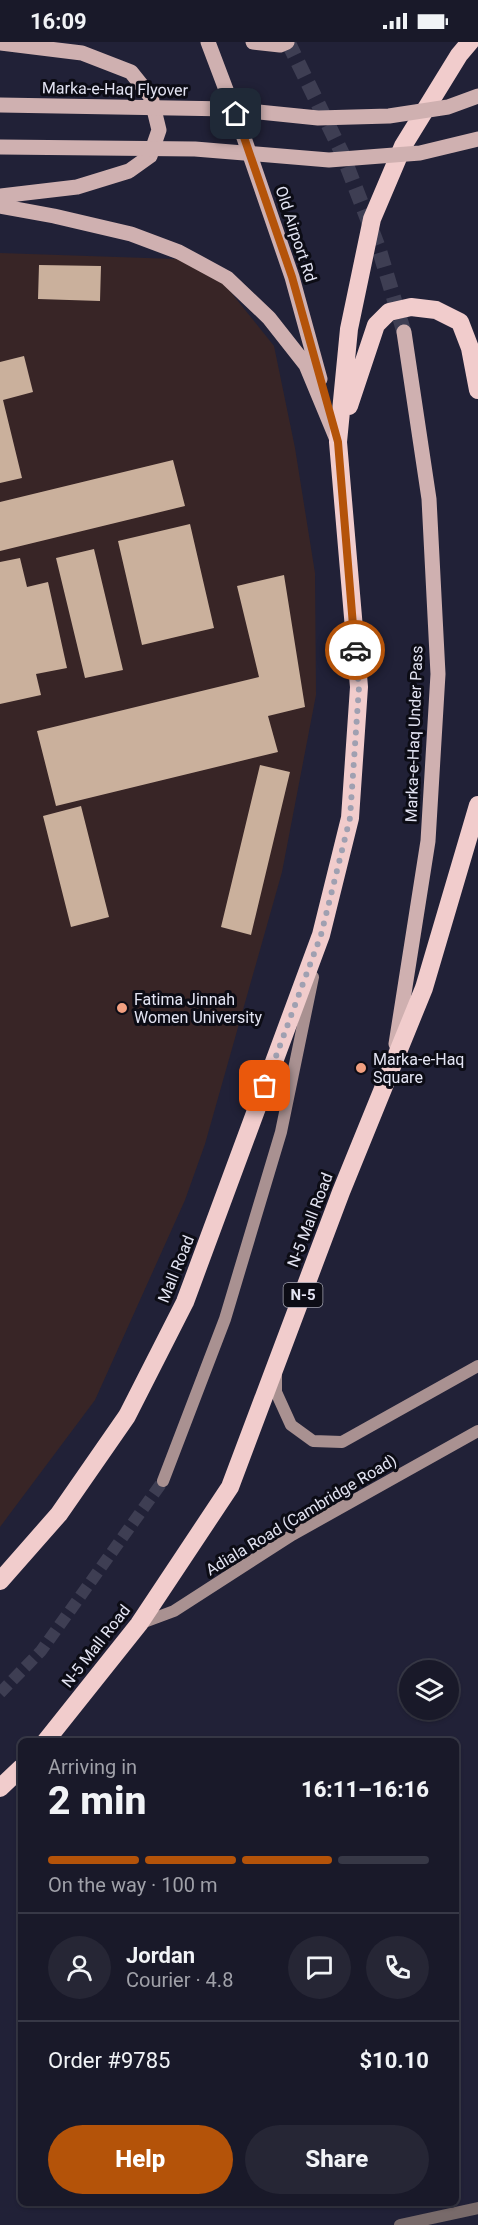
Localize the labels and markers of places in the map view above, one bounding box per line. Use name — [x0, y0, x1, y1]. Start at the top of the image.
pin — [210, 88, 261, 139]
place label: Fatima Jinnah Women University — [134, 990, 262, 1027]
marker: Fatima Jinnah Women University — [115, 1001, 129, 1015]
place label: Marka-e-Haq Square — [373, 1050, 464, 1087]
pin — [239, 1060, 290, 1111]
marker: Marka-e-Haq Square — [354, 1061, 368, 1075]

